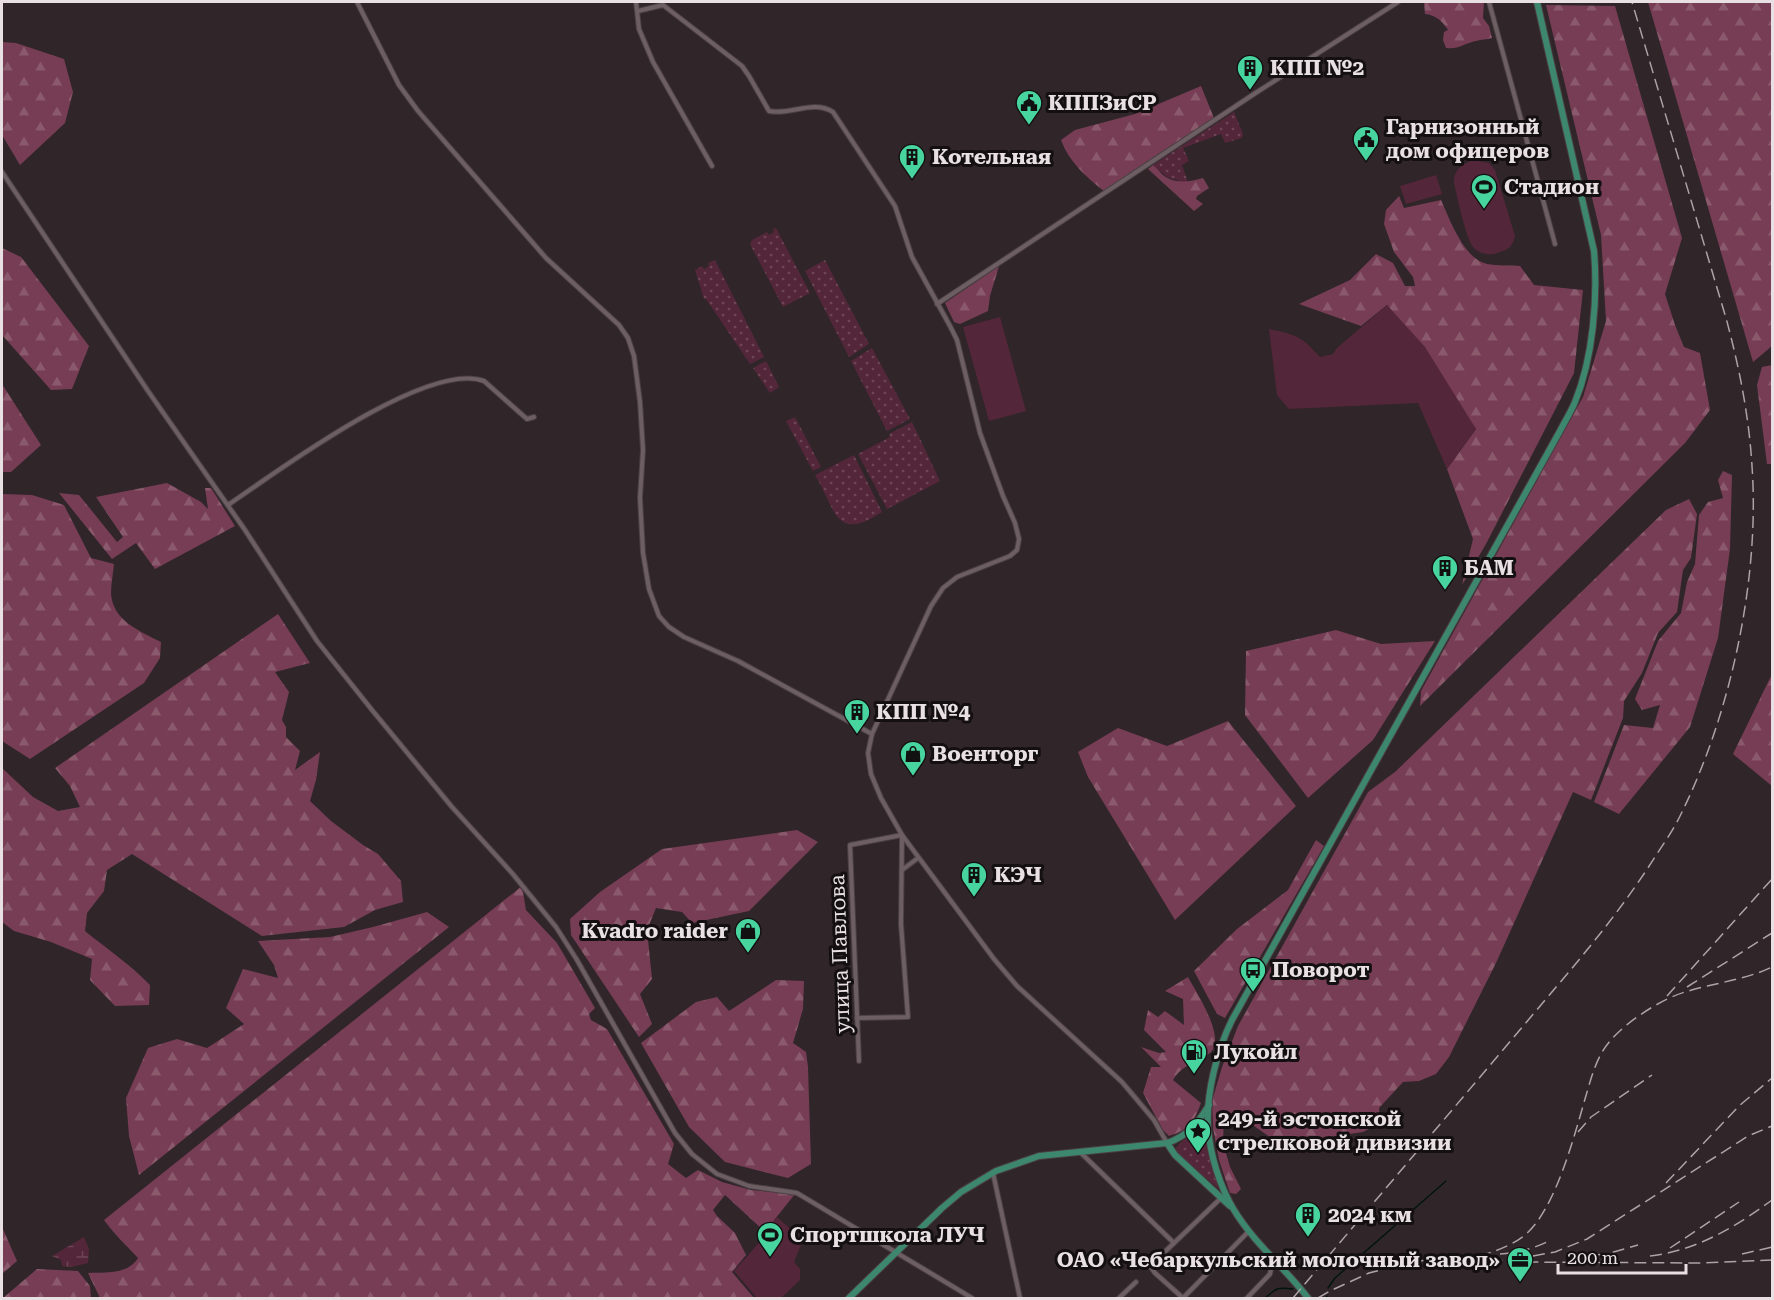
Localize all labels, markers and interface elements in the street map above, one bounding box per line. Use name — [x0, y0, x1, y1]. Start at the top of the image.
building icon: КПП №2 — [1235, 53, 1265, 91]
place label: КПП №2 — [1270, 56, 1364, 80]
public building icon: КППЗиСР — [1014, 88, 1044, 126]
place label: КППЗиСР — [1048, 91, 1157, 115]
place label: Гарнизонный дом офицеров — [1386, 115, 1549, 163]
public building icon: Гарнизонный дом офицеров — [1351, 124, 1381, 162]
building icon: Котельная — [897, 142, 927, 180]
place label: Котельная — [932, 145, 1051, 169]
sports icon: Стадион — [1469, 172, 1499, 210]
place label: Стадион — [1504, 175, 1599, 199]
building icon: БАМ — [1430, 553, 1460, 591]
place label: БАМ — [1464, 556, 1514, 580]
building icon: КПП №4 — [842, 697, 872, 735]
place label: КПП №4 — [876, 700, 971, 724]
shop icon: Военторг — [898, 739, 928, 777]
place label: Военторг — [932, 742, 1039, 766]
building icon: КЭЧ — [959, 860, 989, 898]
place label: КЭЧ — [994, 863, 1042, 887]
street label: улица Павлова — [825, 873, 855, 1034]
shop icon: Kvadro raider — [733, 916, 763, 954]
place label: Kvadro raider — [582, 919, 728, 943]
bus stop icon: Поворот — [1238, 955, 1268, 993]
place label: Поворот — [1272, 958, 1370, 982]
fuel station icon: Лукойл — [1179, 1037, 1209, 1075]
place label: Лукойл — [1214, 1040, 1297, 1064]
place label: 249-й эстонской стрелковой дивизии — [1218, 1107, 1451, 1155]
place icon: 249-й эстонской стрелковой дивизии — [1183, 1116, 1213, 1154]
building icon: 2024 км — [1293, 1200, 1323, 1238]
place label: 2024 км — [1328, 1203, 1412, 1227]
sports icon: Спортшкола ЛУЧ — [755, 1220, 785, 1258]
place label: Спортшкола ЛУЧ — [790, 1223, 985, 1247]
scale bar — [1558, 1237, 1686, 1275]
office icon: ОАО «Чебаркульский молочный завод» — [1505, 1245, 1535, 1283]
text: 200 m — [1567, 1247, 1618, 1268]
place label: ОАО «Чебаркульский молочный завод» — [1057, 1248, 1500, 1272]

